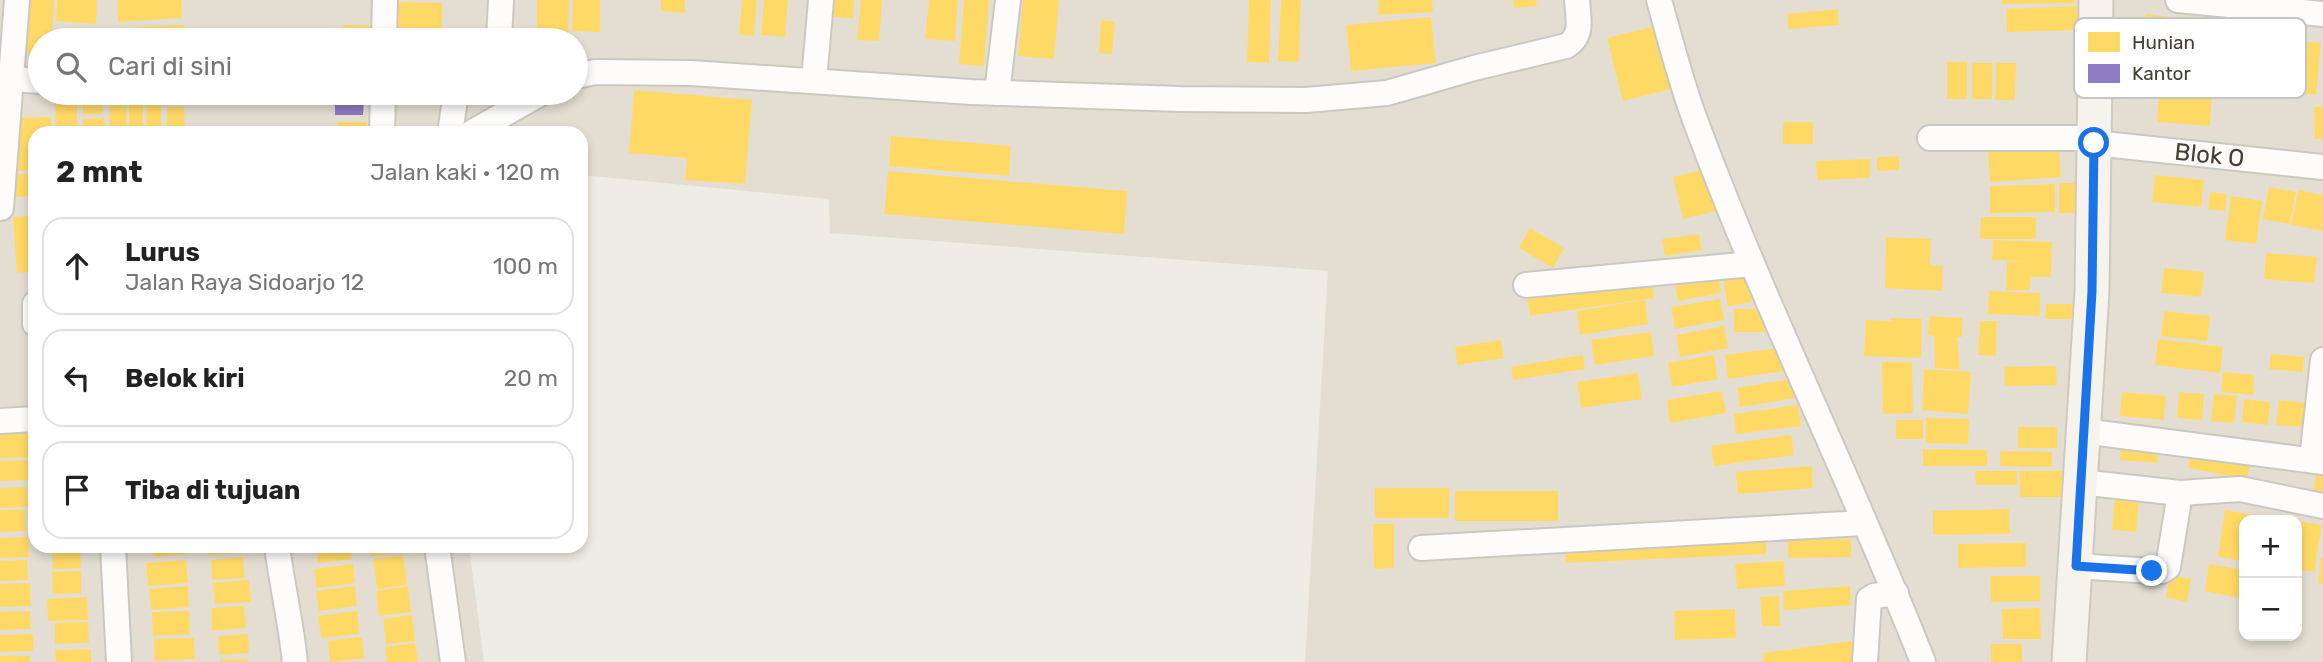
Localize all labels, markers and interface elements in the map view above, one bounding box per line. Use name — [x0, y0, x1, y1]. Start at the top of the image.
legend — [2074, 18, 2306, 98]
search box — [28, 28, 588, 105]
text: Hunian — [2132, 31, 2195, 54]
icon: search — [52, 48, 90, 86]
text: Cari di sini — [108, 51, 232, 82]
text: Kantor — [2132, 62, 2191, 85]
route start — [2078, 127, 2109, 158]
street label: Blok O — [2173, 138, 2246, 173]
text: 2 mnt — [56, 154, 143, 190]
text: Jalan kaki · 120 m — [370, 158, 560, 186]
text: Lurus — [125, 237, 200, 268]
icon: ahead — [58, 247, 96, 285]
text: 100 m — [493, 252, 558, 280]
text: Jalan Raya Sidoarjo 12 — [125, 268, 364, 296]
icon: left — [58, 359, 96, 397]
text: Belok kiri — [125, 363, 245, 394]
text: 20 m — [504, 364, 558, 392]
icon: arrive — [58, 471, 96, 509]
text: Tiba di tujuan — [125, 475, 300, 506]
map controls — [2239, 515, 2302, 641]
button: + — [2239, 515, 2302, 578]
route end — [2136, 555, 2167, 586]
button: − — [2239, 578, 2302, 641]

